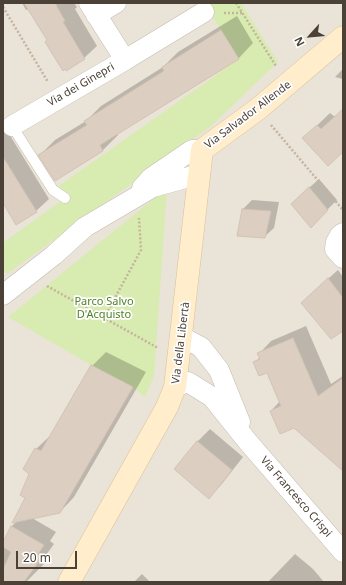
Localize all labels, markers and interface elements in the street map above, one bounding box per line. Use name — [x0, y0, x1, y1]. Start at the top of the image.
north arrow — [290, 16, 330, 56]
text: N — [290, 34, 308, 49]
street label: Via dei Ginepri — [45, 61, 117, 109]
street label: Via Salvador Allende — [202, 78, 294, 152]
park label: Parco Salvo D'Acquisto — [74, 295, 134, 321]
street label: Via della Libertà — [169, 301, 193, 385]
street label: Via Francesco Crispi — [257, 454, 335, 540]
scale bar — [18, 543, 79, 569]
text: 20 m — [23, 549, 51, 566]

